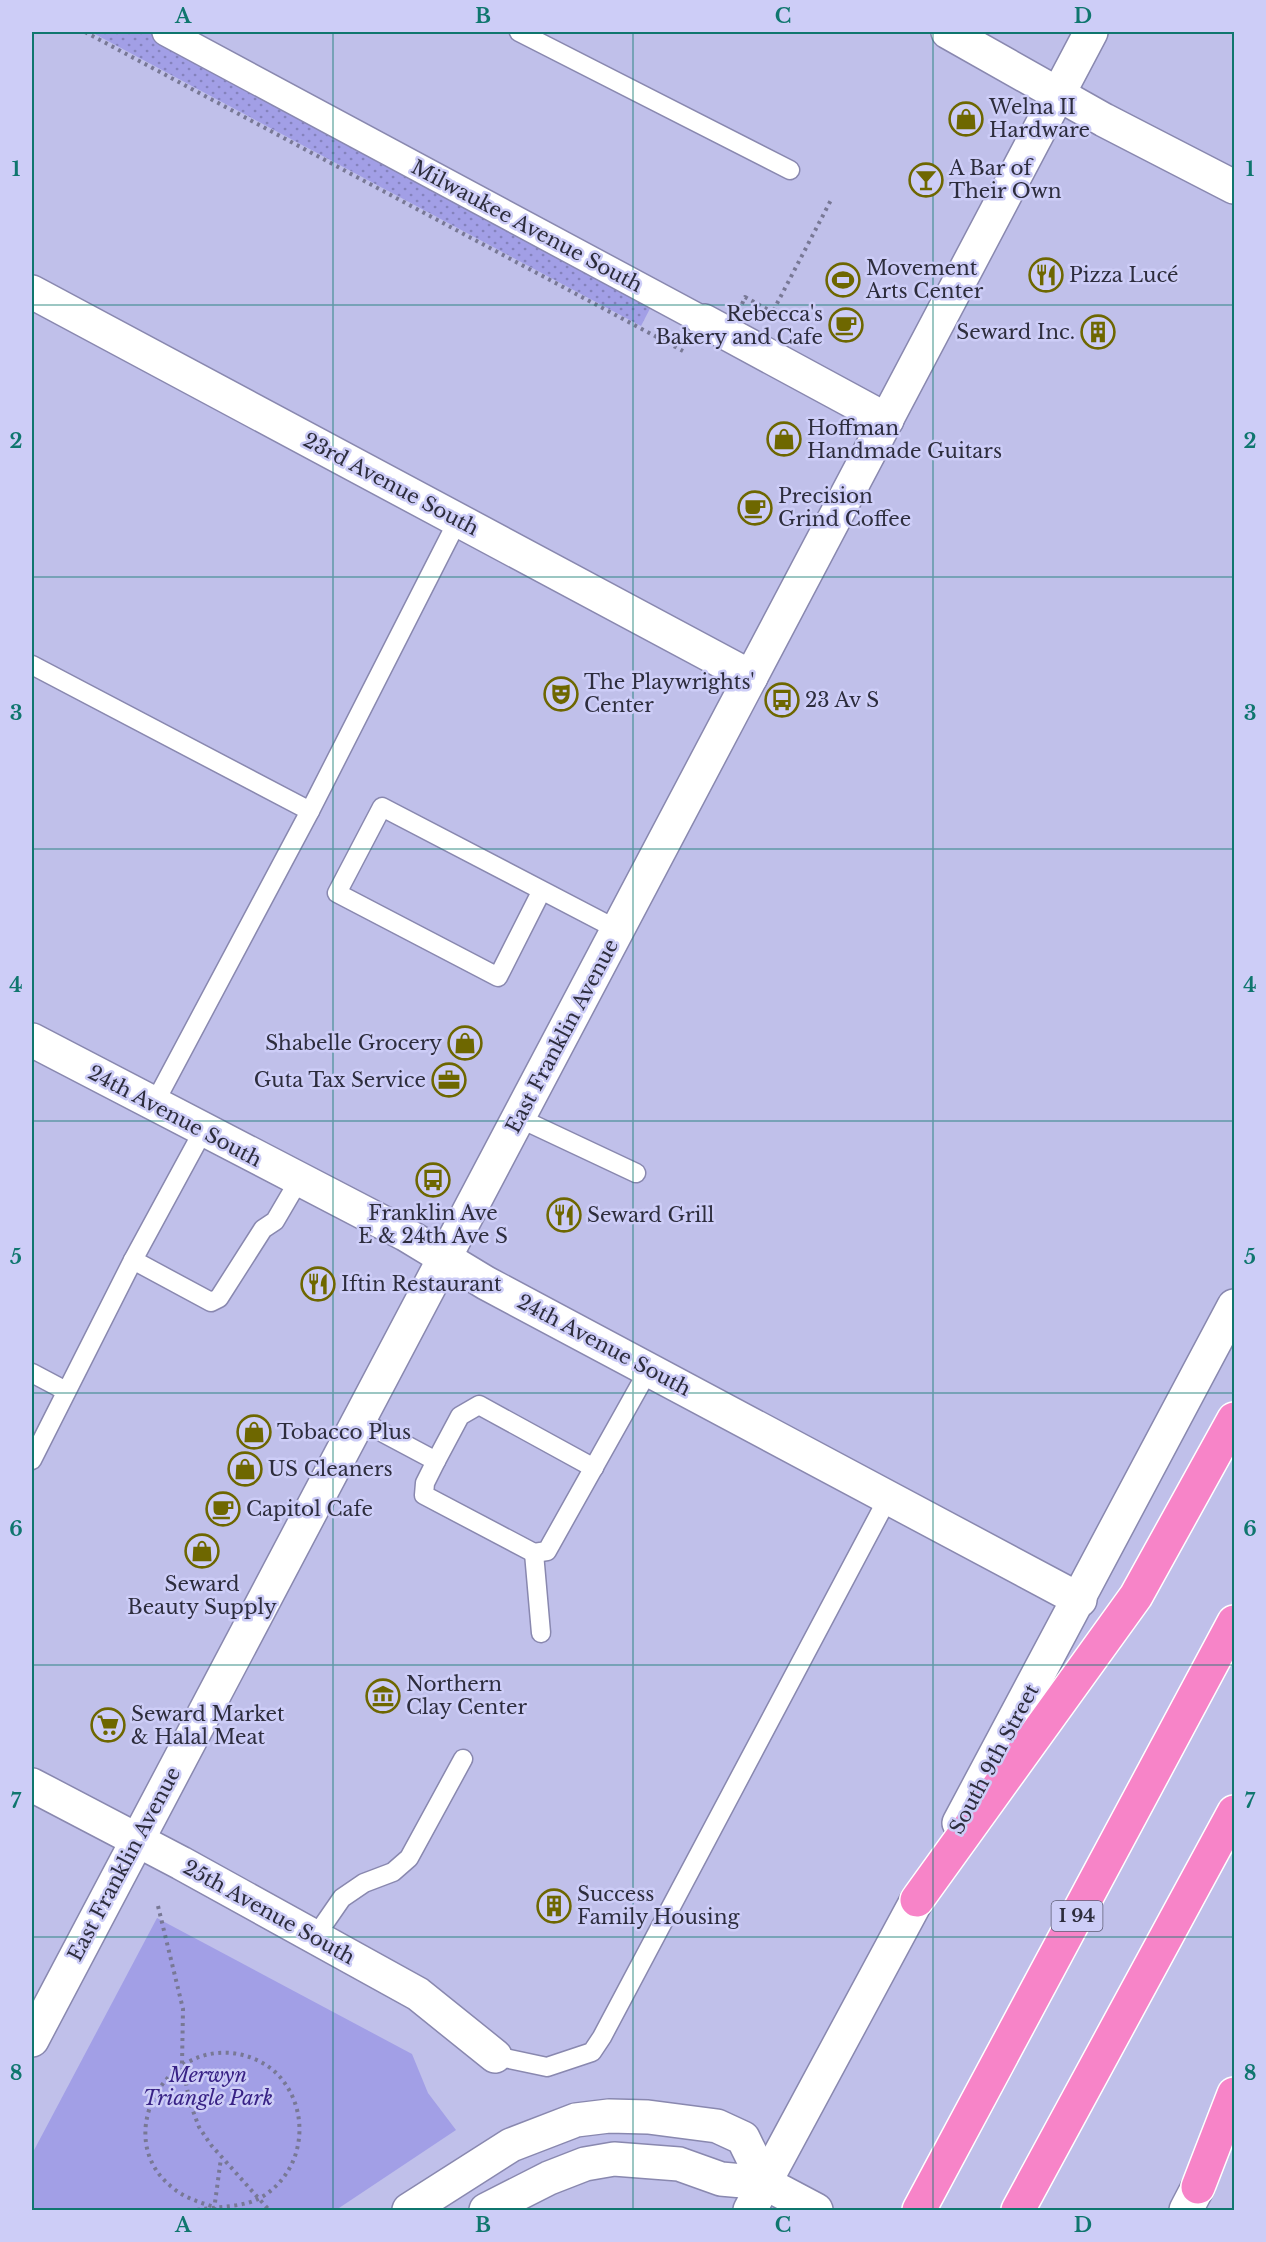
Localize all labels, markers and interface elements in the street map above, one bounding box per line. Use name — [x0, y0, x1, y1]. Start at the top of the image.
text: A — [174, 4, 192, 28]
text: B — [475, 4, 491, 28]
text: C — [775, 4, 791, 28]
text: D — [1074, 4, 1092, 28]
place label: Welna II Hardware — [988, 95, 1090, 142]
shop icon: Welna II Hardware — [948, 101, 984, 137]
street label: Milwaukee Avenue South — [407, 155, 647, 297]
place label: A Bar of Their Own — [948, 156, 1062, 203]
text: 1 — [12, 157, 21, 181]
text: 1 — [1246, 157, 1255, 181]
bar icon: A Bar of Their Own — [908, 162, 944, 198]
place label: Movement Arts Center — [865, 256, 984, 303]
restaurant icon: Pizza Lucé — [1028, 257, 1064, 293]
sports icon: Movement Arts Center — [825, 262, 861, 298]
place label: Pizza Lucé — [1069, 263, 1179, 287]
place label: Rebecca's Bakery and Cafe — [655, 302, 823, 349]
cafe icon: Rebecca's Bakery and Cafe — [828, 307, 864, 343]
building icon: Seward Inc. — [1080, 314, 1116, 350]
place label: Seward Inc. — [956, 320, 1075, 344]
place label: Hoffman Handmade Guitars — [807, 416, 1002, 463]
shop icon: Hoffman Handmade Guitars — [766, 421, 802, 457]
street label: 23rd Avenue South — [299, 428, 483, 540]
text: 2 — [9, 429, 23, 453]
text: 2 — [1243, 429, 1257, 453]
place label: Precision Grind Coffee — [778, 484, 911, 531]
cafe icon: Precision Grind Coffee — [737, 490, 773, 526]
place label: The Playwrights' Center — [584, 670, 755, 717]
theatre icon: The Playwrights' Center — [543, 676, 579, 712]
bus stop icon: 23 Av S — [764, 682, 800, 718]
place label: 23 Av S — [805, 688, 879, 712]
text: 3 — [10, 701, 22, 725]
text: 3 — [1244, 701, 1256, 725]
street label: East Franklin Avenue — [501, 935, 623, 1137]
text: 4 — [9, 973, 23, 997]
text: 4 — [1243, 973, 1257, 997]
shop icon: Shabelle Grocery — [447, 1025, 483, 1061]
place label: Shabelle Grocery — [265, 1031, 442, 1055]
street label: 24th Avenue South — [84, 1060, 266, 1172]
office icon: Guta Tax Service — [431, 1062, 467, 1098]
place label: Guta Tax Service — [254, 1068, 426, 1092]
bus stop icon: Franklin Ave E & 24th Ave S — [415, 1162, 451, 1198]
restaurant icon: Seward Grill — [546, 1197, 582, 1233]
place label: Franklin Ave E & 24th Ave S — [358, 1201, 508, 1248]
place label: Seward Grill — [587, 1203, 714, 1227]
text: 5 — [10, 1245, 22, 1269]
text: 5 — [1244, 1245, 1256, 1269]
restaurant icon: Iftin Restaurant — [300, 1266, 336, 1302]
place label: Iftin Restaurant — [341, 1272, 502, 1296]
street label: 24th Avenue South — [513, 1289, 695, 1401]
shop icon: Tobacco Plus — [236, 1414, 272, 1450]
place label: Tobacco Plus — [277, 1420, 411, 1444]
shop icon: US Cleaners — [227, 1451, 263, 1487]
place label: US Cleaners — [268, 1457, 393, 1481]
cafe icon: Capitol Cafe — [205, 1491, 241, 1527]
place label: Capitol Cafe — [246, 1497, 373, 1521]
text: 6 — [9, 1517, 23, 1541]
text: 6 — [1243, 1517, 1257, 1541]
shop icon: Seward Beauty Supply — [184, 1533, 220, 1569]
place label: Seward Beauty Supply — [127, 1572, 277, 1619]
place label: Northern Clay Center — [406, 1672, 527, 1719]
museum icon: Northern Clay Center — [365, 1678, 401, 1714]
street label: South 9th Street — [944, 1679, 1044, 1838]
place label: Seward Market & Halal Meat — [131, 1702, 285, 1749]
supermarket icon: Seward Market & Halal Meat — [90, 1707, 126, 1743]
street label: East Franklin Avenue — [63, 1763, 185, 1965]
text: 7 — [11, 1789, 22, 1813]
text: 7 — [1245, 1789, 1256, 1813]
street label: 25th Avenue South — [179, 1855, 359, 1969]
place label: Success Family Housing — [577, 1882, 740, 1929]
building icon: Success Family Housing — [536, 1888, 572, 1924]
road number: I 94 — [1052, 1901, 1102, 1931]
text: 8 — [10, 2061, 22, 2085]
text: 8 — [1244, 2061, 1256, 2085]
park label: Merwyn Triangle Park — [143, 2063, 273, 2110]
text: A — [174, 2213, 192, 2237]
text: B — [475, 2213, 491, 2237]
text: C — [775, 2213, 791, 2237]
text: D — [1074, 2213, 1092, 2237]

